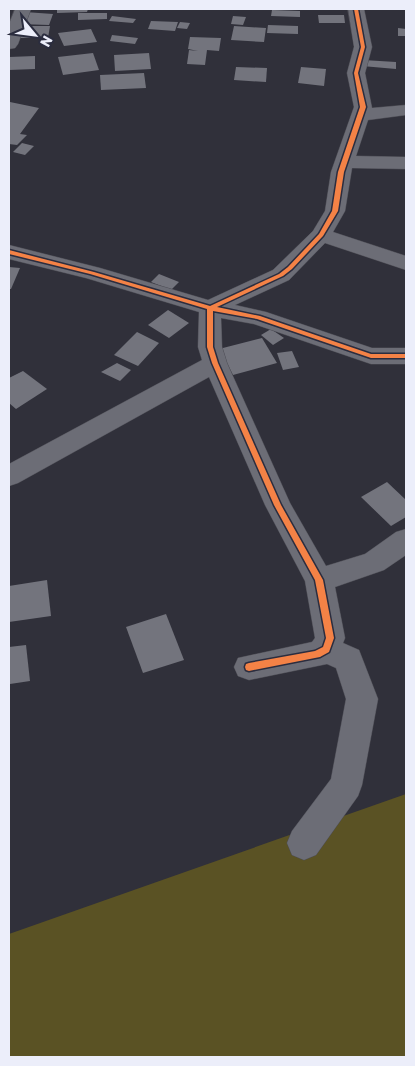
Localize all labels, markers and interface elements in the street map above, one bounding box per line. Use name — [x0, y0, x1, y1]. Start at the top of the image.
north arrow — [10, 10, 60, 60]
text: N — [36, 33, 56, 50]

